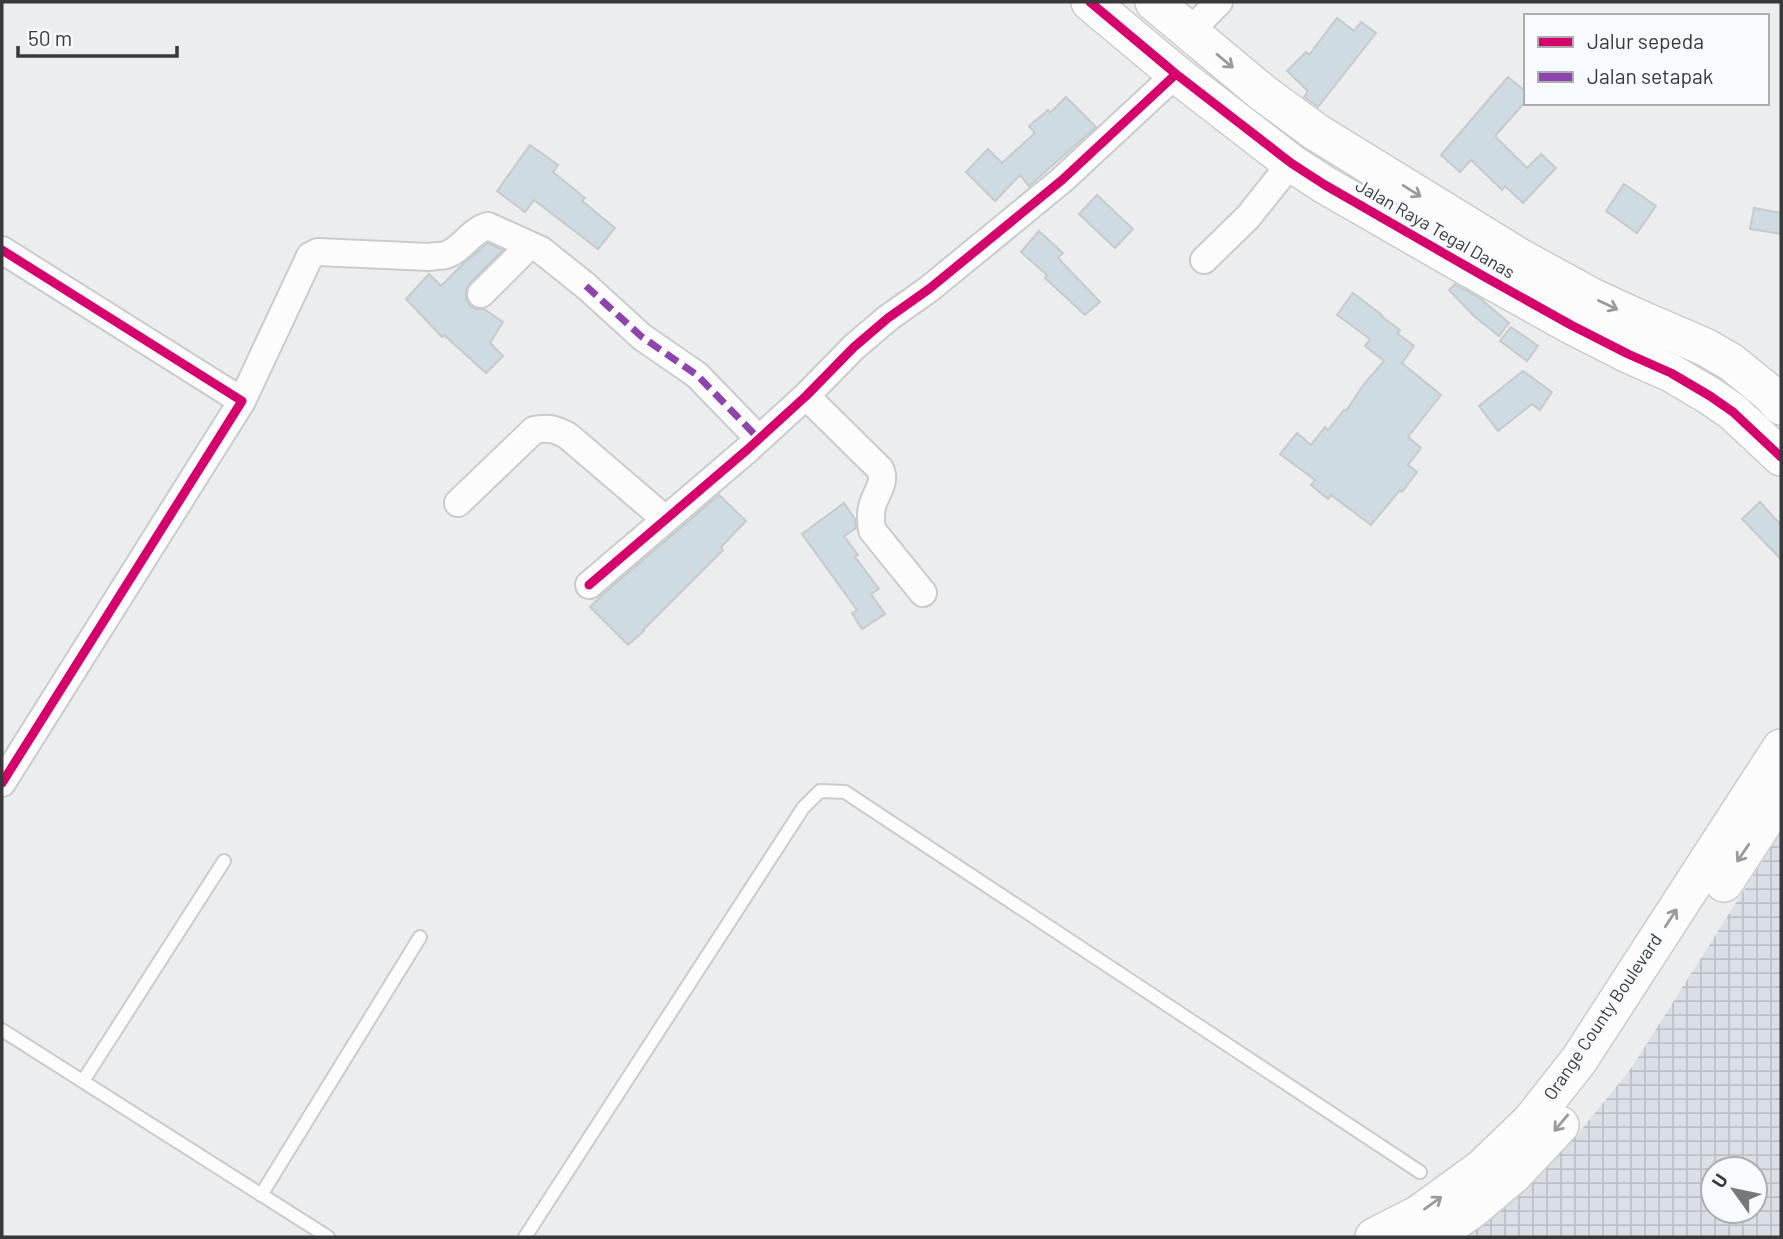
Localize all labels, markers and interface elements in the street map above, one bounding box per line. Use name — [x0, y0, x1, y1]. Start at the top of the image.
scale bar — [18, 14, 177, 58]
legend — [1524, 14, 1769, 105]
text: 50 m — [28, 25, 72, 50]
text: Jalur sepeda — [1587, 28, 1704, 53]
one-way arrow — [1216, 53, 1234, 69]
text: Jalan setapak — [1587, 63, 1713, 88]
street label: Jalan Raya Tegal Danas — [1352, 174, 1519, 283]
one-way arrow — [1401, 184, 1421, 198]
one-way arrow — [1597, 298, 1618, 312]
one-way arrow — [1736, 843, 1751, 862]
one-way arrow — [1664, 909, 1678, 928]
street label: Orange County Boulevard — [1538, 929, 1666, 1104]
one-way arrow — [1554, 1113, 1569, 1131]
north arrow — [1699, 1155, 1769, 1225]
text: U — [1706, 1169, 1732, 1192]
one-way arrow — [1423, 1196, 1442, 1210]

